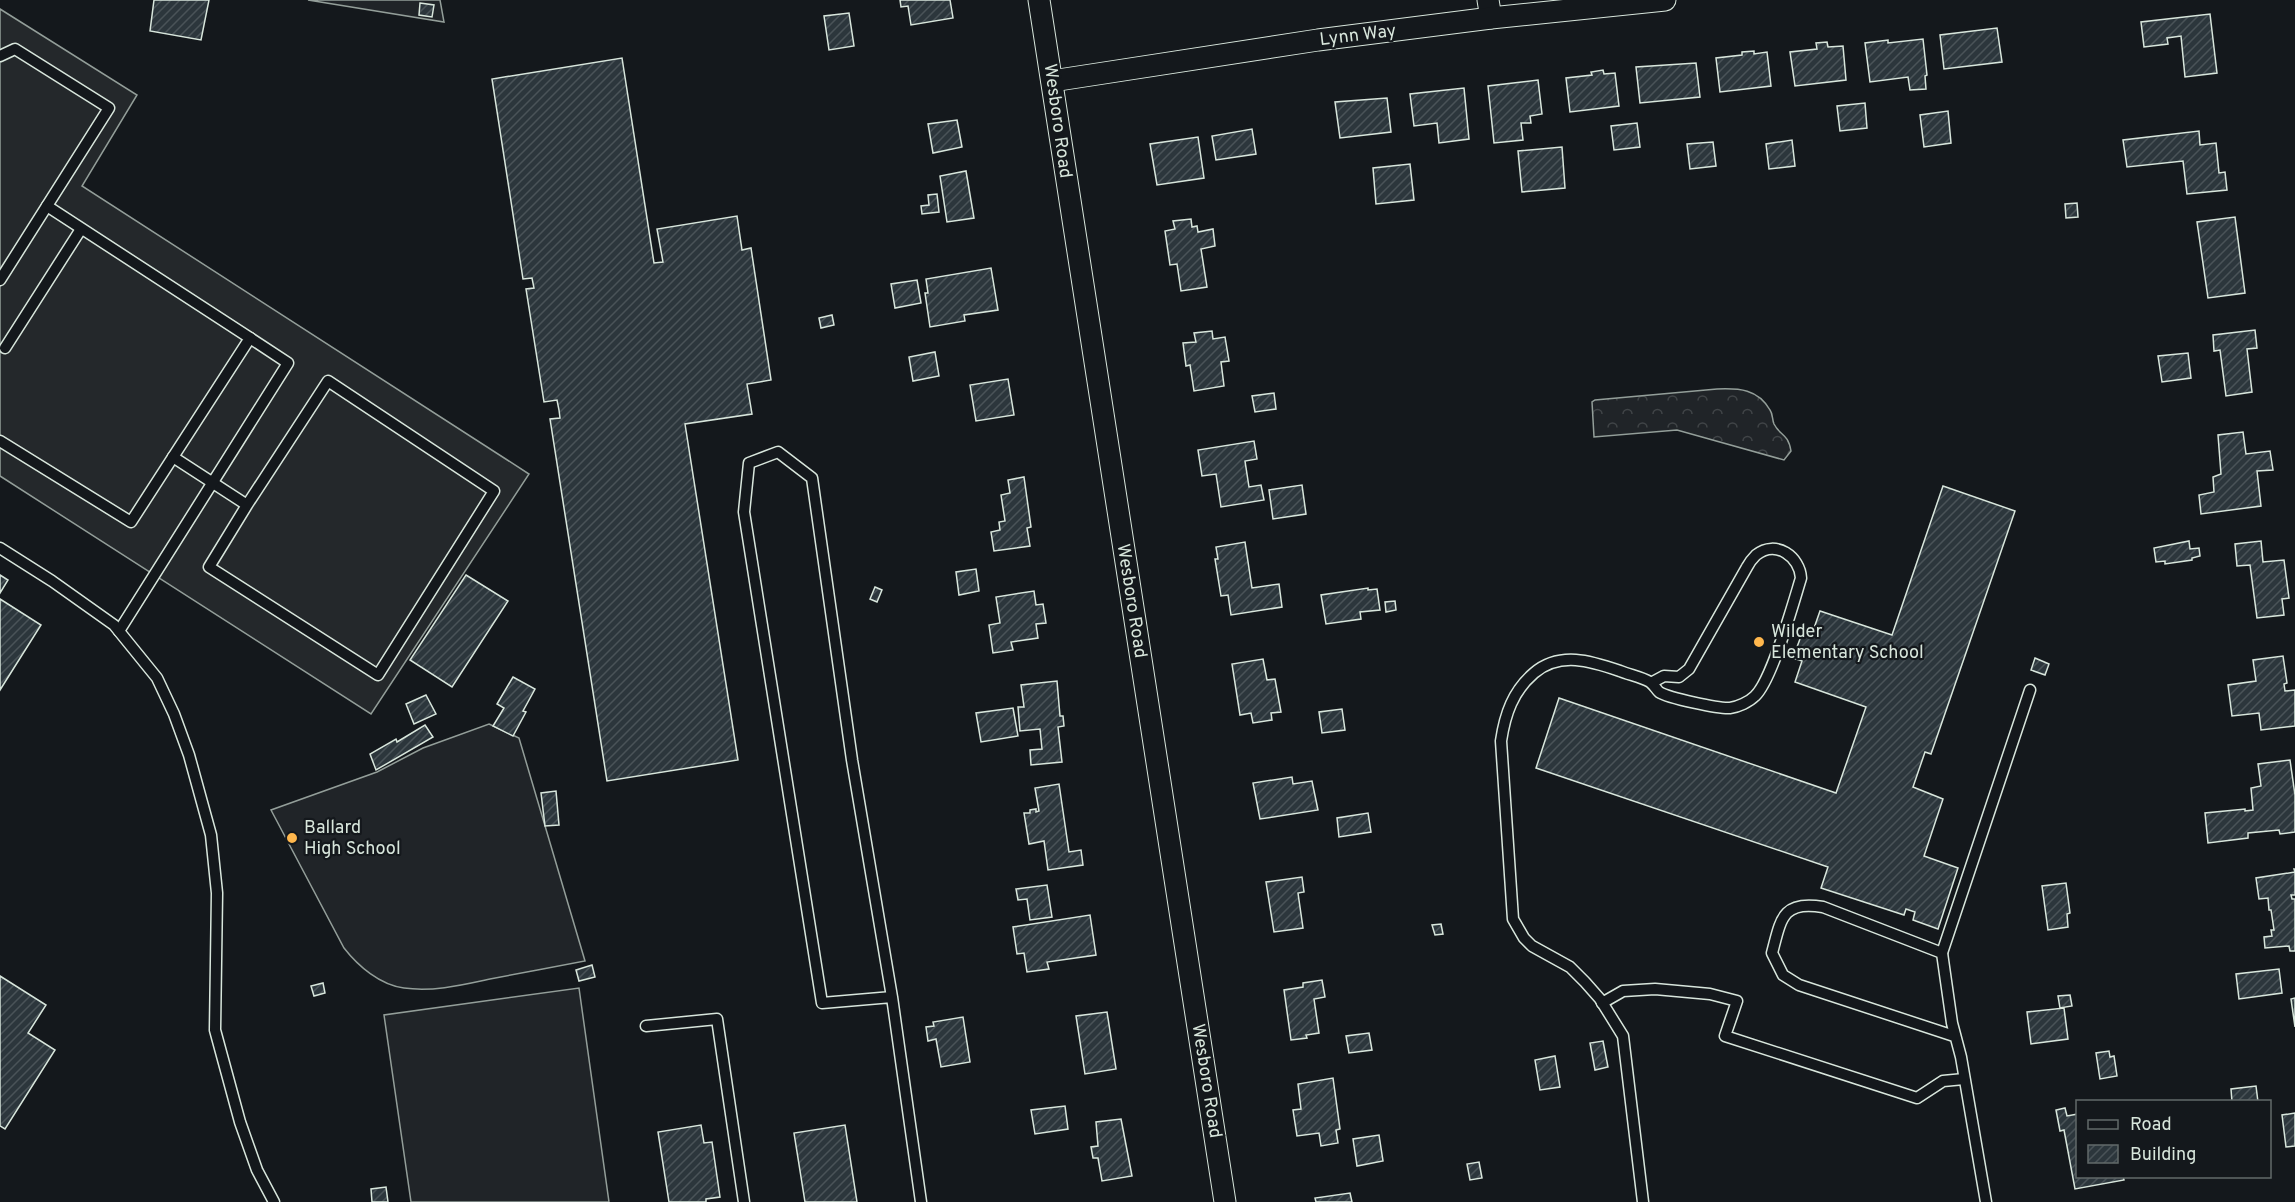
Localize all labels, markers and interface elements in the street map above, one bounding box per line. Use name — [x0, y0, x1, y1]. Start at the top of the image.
street label: Lynn Way — [1318, 20, 1398, 52]
street label: Wesboro Road — [1038, 62, 1076, 180]
street label: Wesboro Road — [1111, 542, 1151, 660]
place label: Wilder Elementary School — [1771, 621, 1924, 665]
marker: Wilder Elementary School — [1752, 635, 1766, 649]
place label: Ballard High School — [304, 817, 401, 861]
marker: Ballard High School — [285, 831, 299, 845]
street label: Wesboro Road — [1186, 1022, 1226, 1140]
legend — [2076, 1100, 2271, 1178]
text: Road — [2130, 1114, 2172, 1137]
text: Building — [2130, 1144, 2196, 1167]

